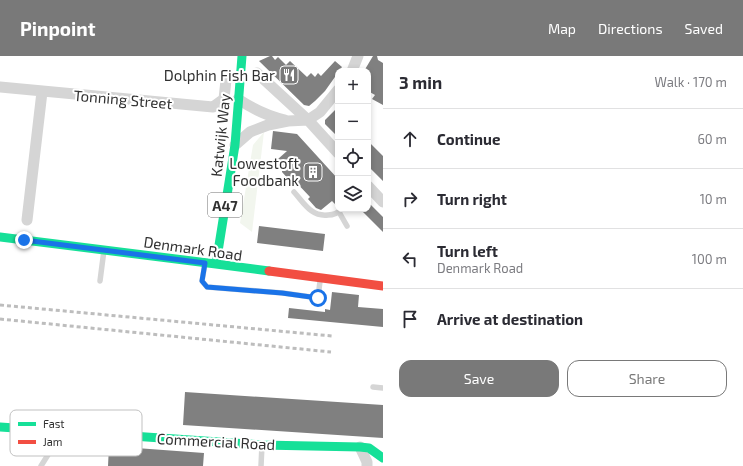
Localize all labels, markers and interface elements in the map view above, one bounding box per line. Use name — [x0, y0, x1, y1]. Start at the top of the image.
text: Pinpoint — [20, 17, 95, 40]
text: Map — [548, 20, 576, 37]
text: Directions — [598, 20, 663, 37]
text: Saved — [685, 20, 723, 37]
restaurant icon: Dolphin Fish Bar — [278, 64, 300, 86]
place label: Dolphin Fish Bar — [164, 66, 275, 84]
map controls — [335, 68, 371, 212]
button: + — [335, 68, 371, 104]
text: 3 min — [399, 72, 442, 92]
text: Walk · 170 m — [655, 74, 727, 90]
street label: Tonning Street — [73, 86, 173, 112]
street label: Katwijk Way — [207, 92, 234, 178]
button: − — [335, 104, 371, 140]
icon: ahead — [399, 128, 421, 150]
text: Continue — [437, 130, 500, 148]
text: 60 m — [697, 131, 727, 147]
button: locate — [335, 140, 371, 176]
place label: Lowestoft Foodbank — [229, 154, 299, 189]
building icon: Lowestoft Foodbank — [302, 161, 324, 183]
button: layers — [335, 176, 371, 212]
icon: right — [399, 188, 421, 210]
text: Turn right — [437, 190, 507, 208]
text: 10 m — [700, 191, 727, 207]
road number: A47 — [208, 193, 242, 217]
route end — [15, 231, 33, 249]
street label: Denmark Road — [142, 232, 244, 264]
text: Turn left — [437, 242, 498, 260]
icon: left — [399, 248, 421, 270]
text: 100 m — [692, 251, 727, 267]
text: Denmark Road — [437, 260, 523, 276]
route start — [309, 289, 327, 307]
icon: arrive — [399, 308, 421, 330]
text: Arrive at destination — [437, 310, 583, 328]
button: Save — [399, 360, 559, 397]
button: Share — [567, 360, 727, 397]
legend — [10, 410, 142, 456]
text: Fast — [43, 417, 65, 430]
street label: Commercial Road — [156, 429, 276, 453]
text: Jam — [43, 435, 62, 448]

